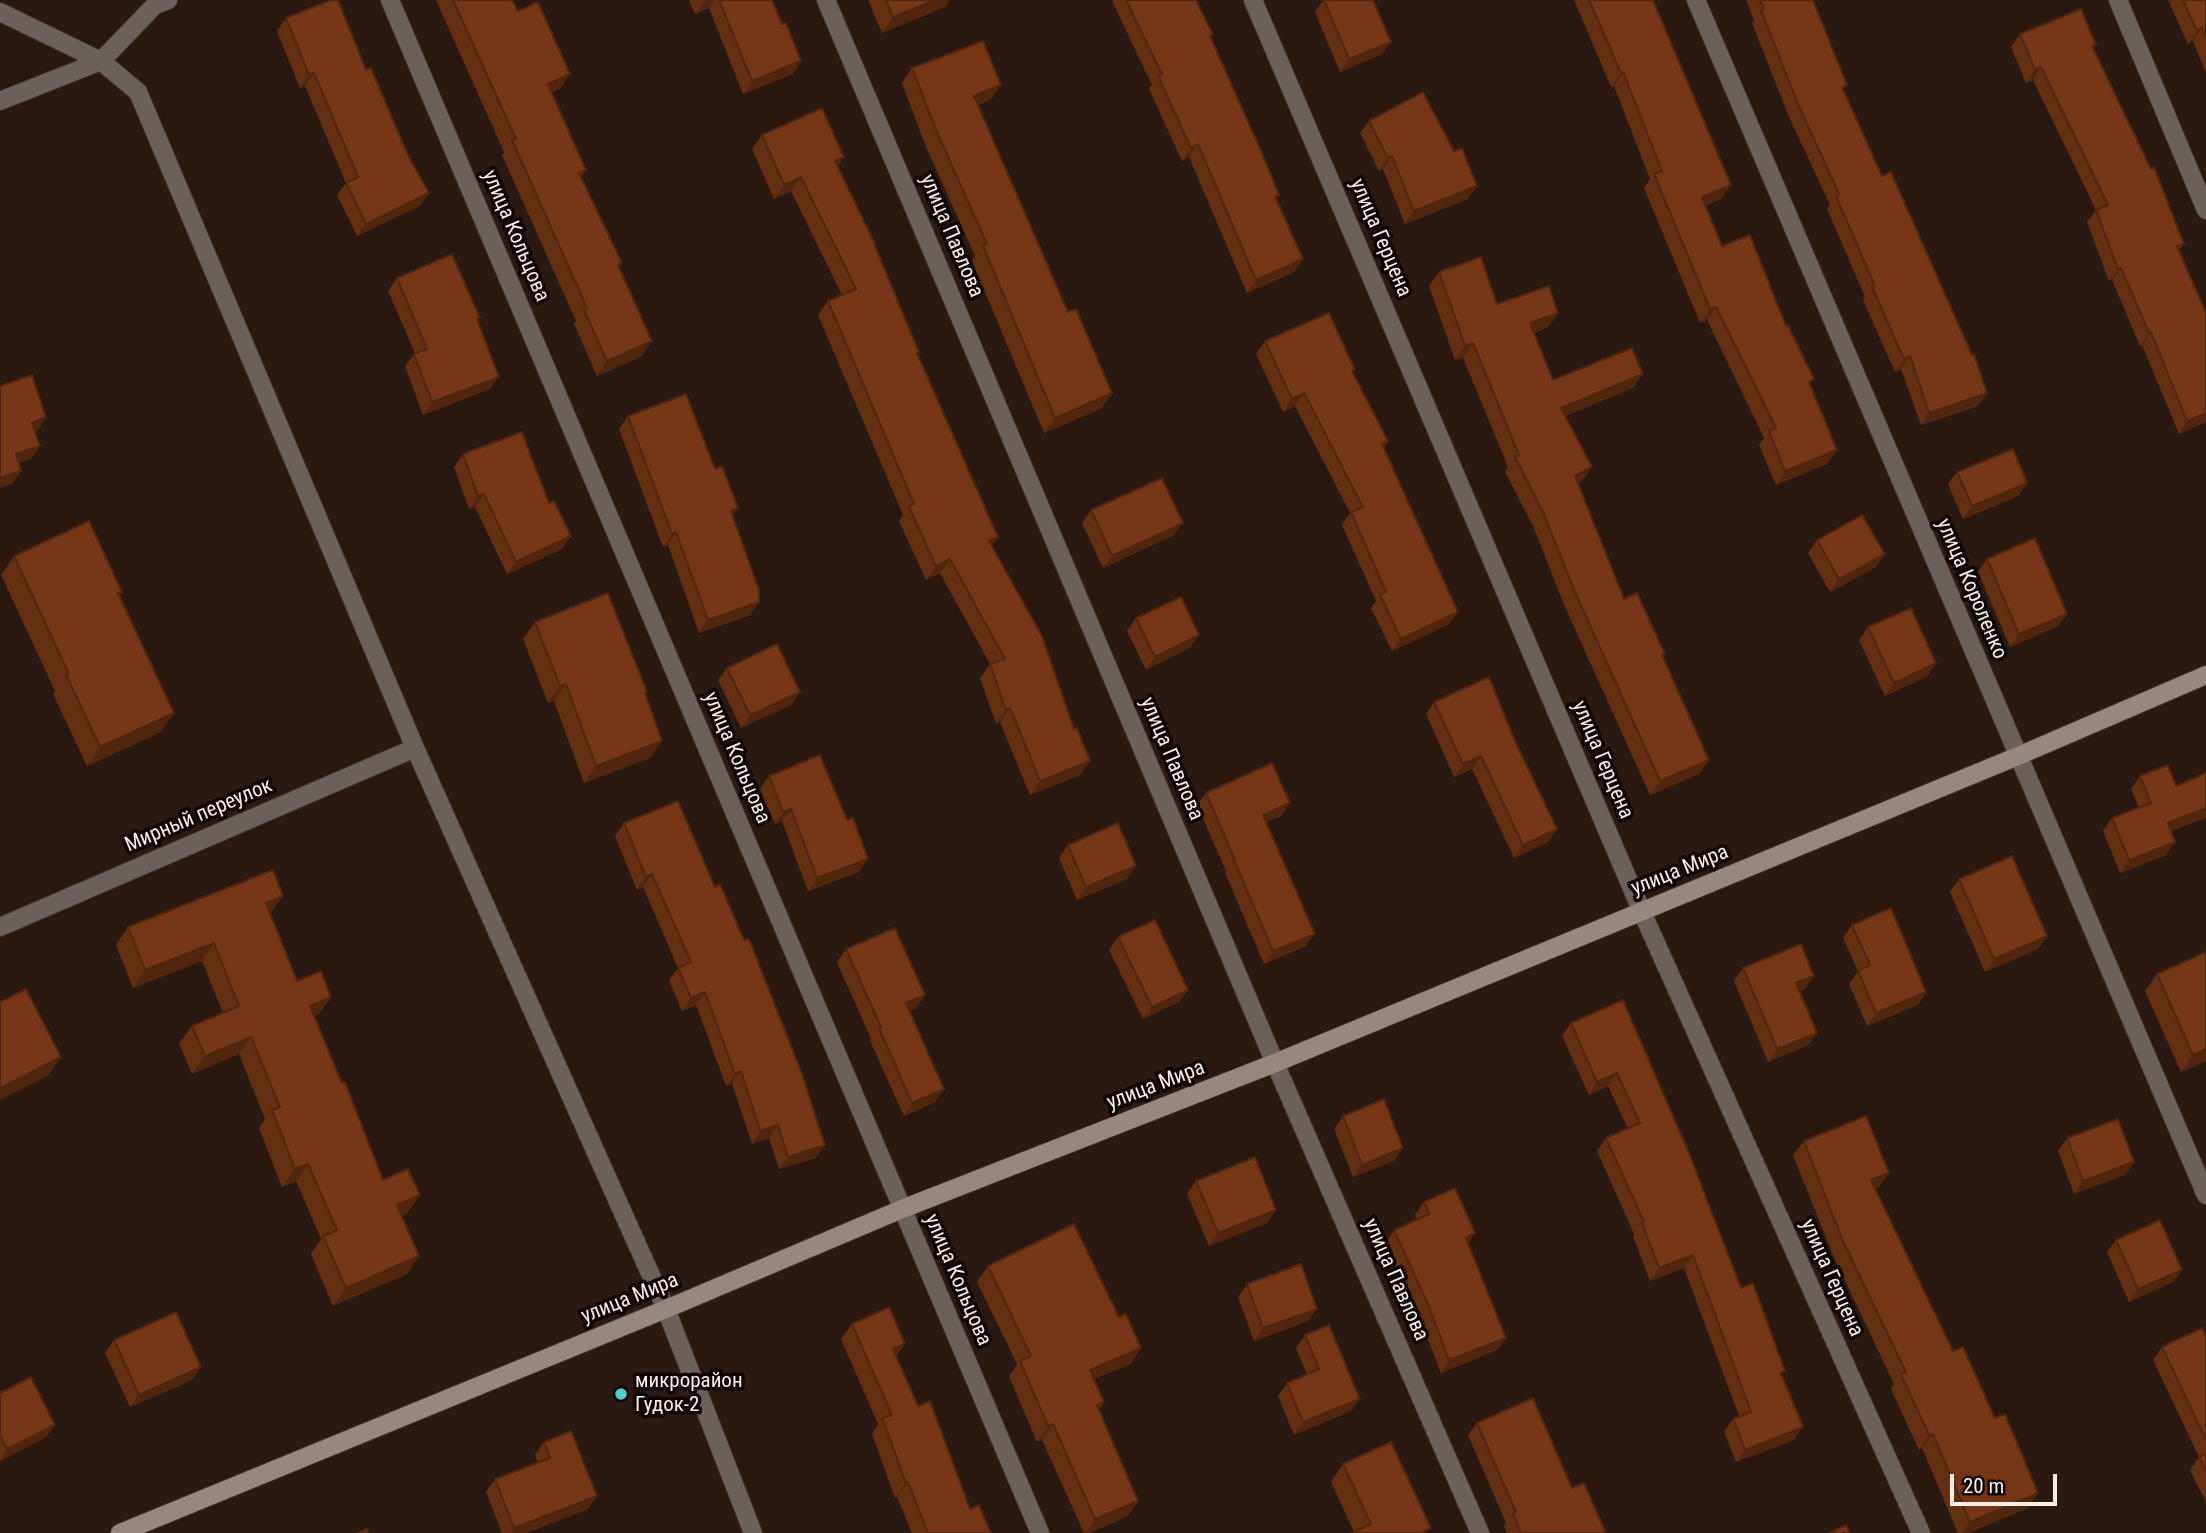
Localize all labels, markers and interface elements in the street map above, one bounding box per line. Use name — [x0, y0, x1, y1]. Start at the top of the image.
street label: улица Кольцова — [476, 166, 554, 306]
street label: улица Павлова — [914, 171, 988, 301]
street label: улица Герцена — [1344, 175, 1416, 301]
street label: улица Короленко — [1930, 515, 2012, 663]
street label: улица Кольцова — [697, 688, 775, 828]
street label: улица Павлова — [1134, 694, 1208, 824]
street label: улица Герцена — [1566, 697, 1638, 823]
street label: Мирный переулок — [122, 774, 276, 858]
street label: улица Мира — [1628, 840, 1732, 902]
street label: улица Мира — [1104, 1056, 1208, 1116]
street label: улица Кольцова — [918, 1210, 996, 1350]
street label: улица Павлова — [1357, 1215, 1433, 1345]
street label: улица Герцена — [1794, 1215, 1868, 1341]
street label: улица Мира — [578, 1268, 682, 1330]
place label: микрорайон Гудок-2 — [635, 1369, 743, 1419]
marker: микрорайон Гудок-2 — [613, 1386, 629, 1402]
scale bar — [1954, 1460, 2061, 1504]
text: 20 m — [1963, 1474, 2004, 1498]

